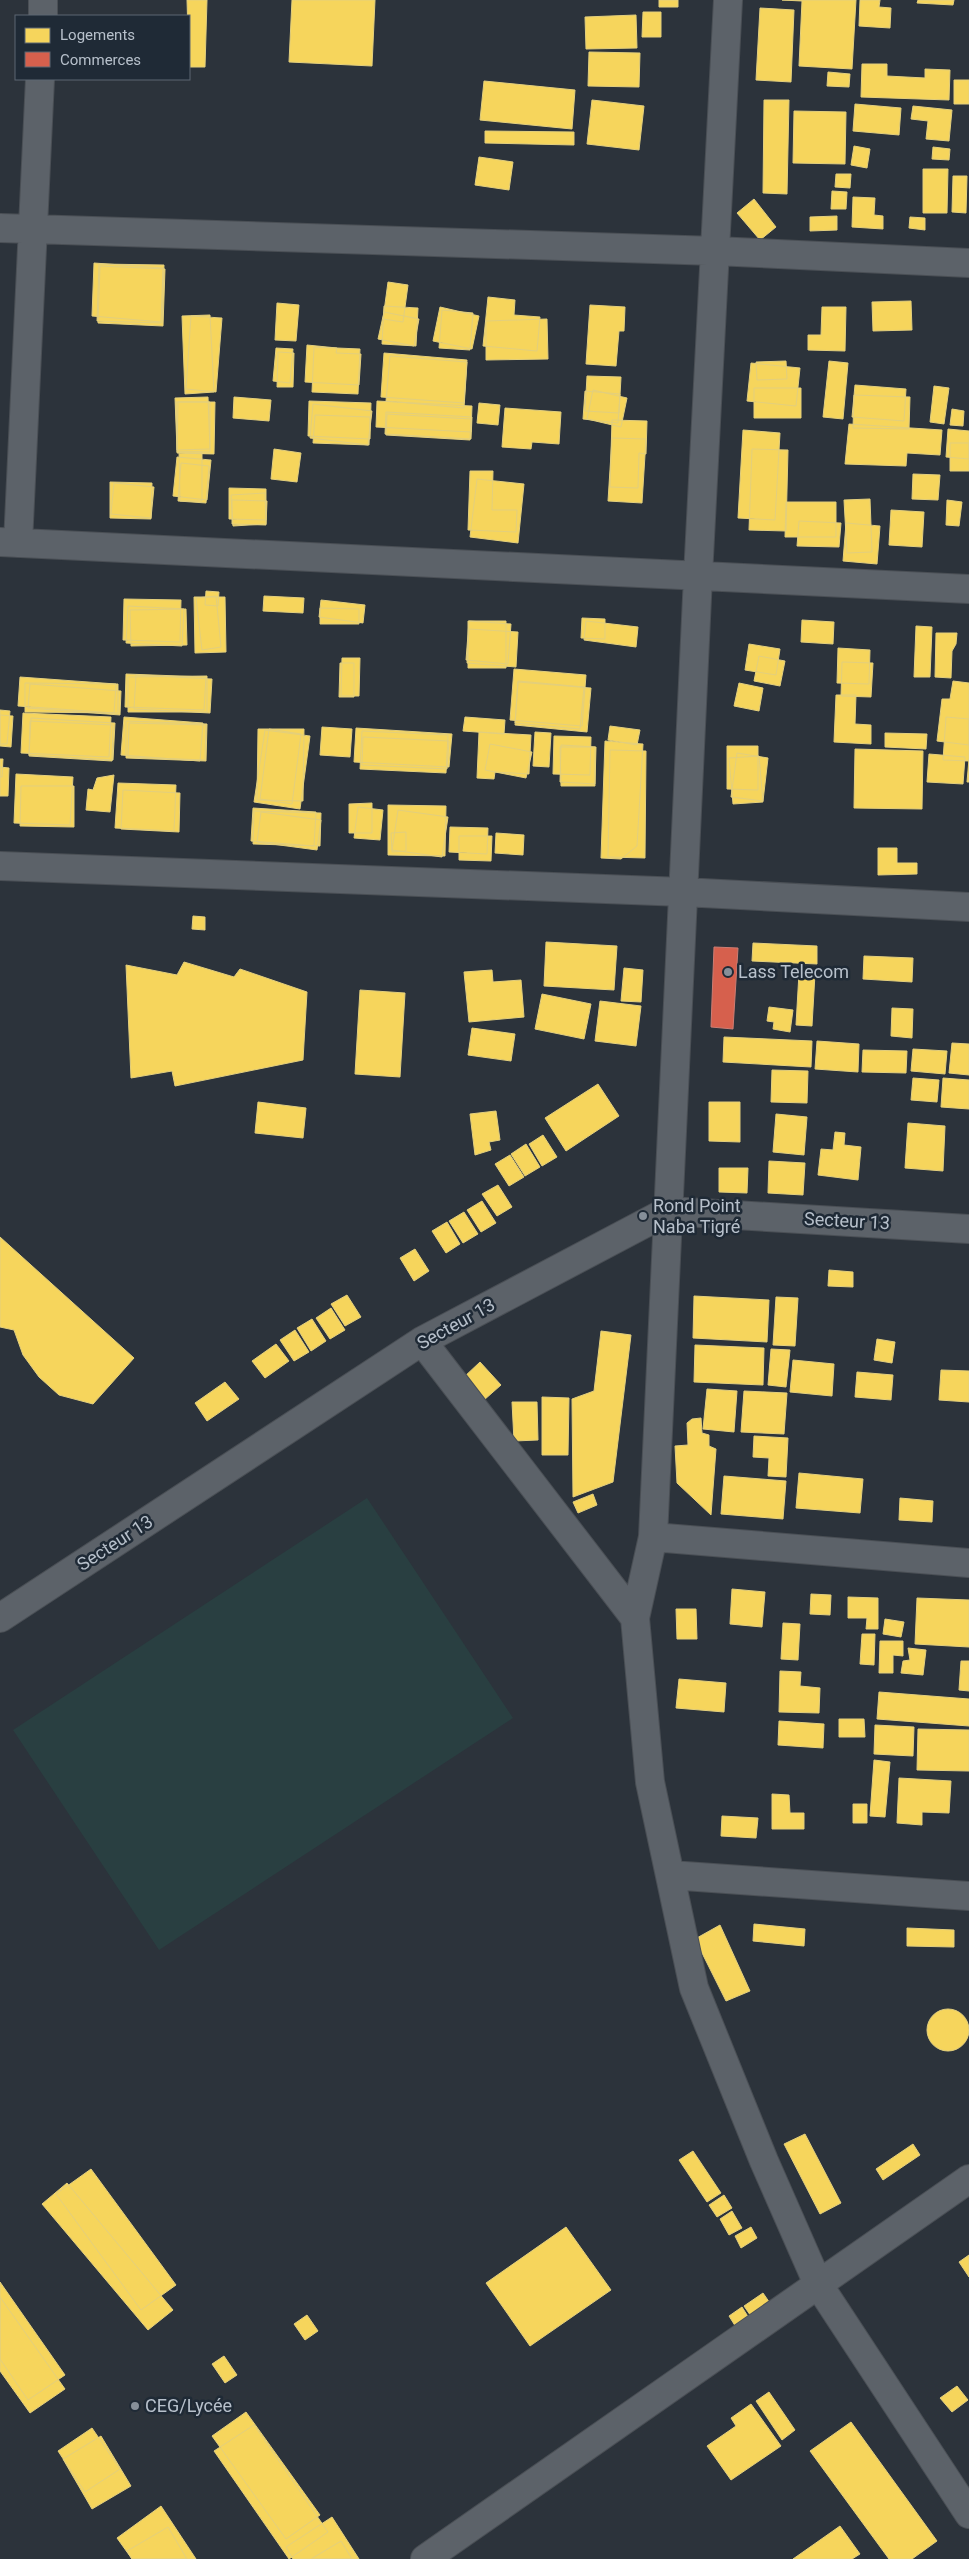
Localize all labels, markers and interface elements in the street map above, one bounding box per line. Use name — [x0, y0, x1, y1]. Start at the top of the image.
legend — [15, 15, 190, 80]
text: Logements — [60, 26, 135, 44]
text: Commerces — [60, 51, 141, 69]
place label: Lass Telecom — [738, 961, 849, 982]
marker: Lass Telecom — [722, 966, 734, 978]
place label: Rond Point Naba Tigré — [653, 1195, 741, 1237]
street label: Secteur 13 — [804, 1208, 890, 1233]
marker: Rond Point Naba Tigré — [637, 1210, 649, 1222]
street label: Secteur 13 — [413, 1294, 498, 1354]
street label: Secteur 13 — [73, 1510, 156, 1575]
place label: CEG/Lycée — [145, 2395, 232, 2416]
marker: CEG/Lycée — [129, 2400, 141, 2412]

